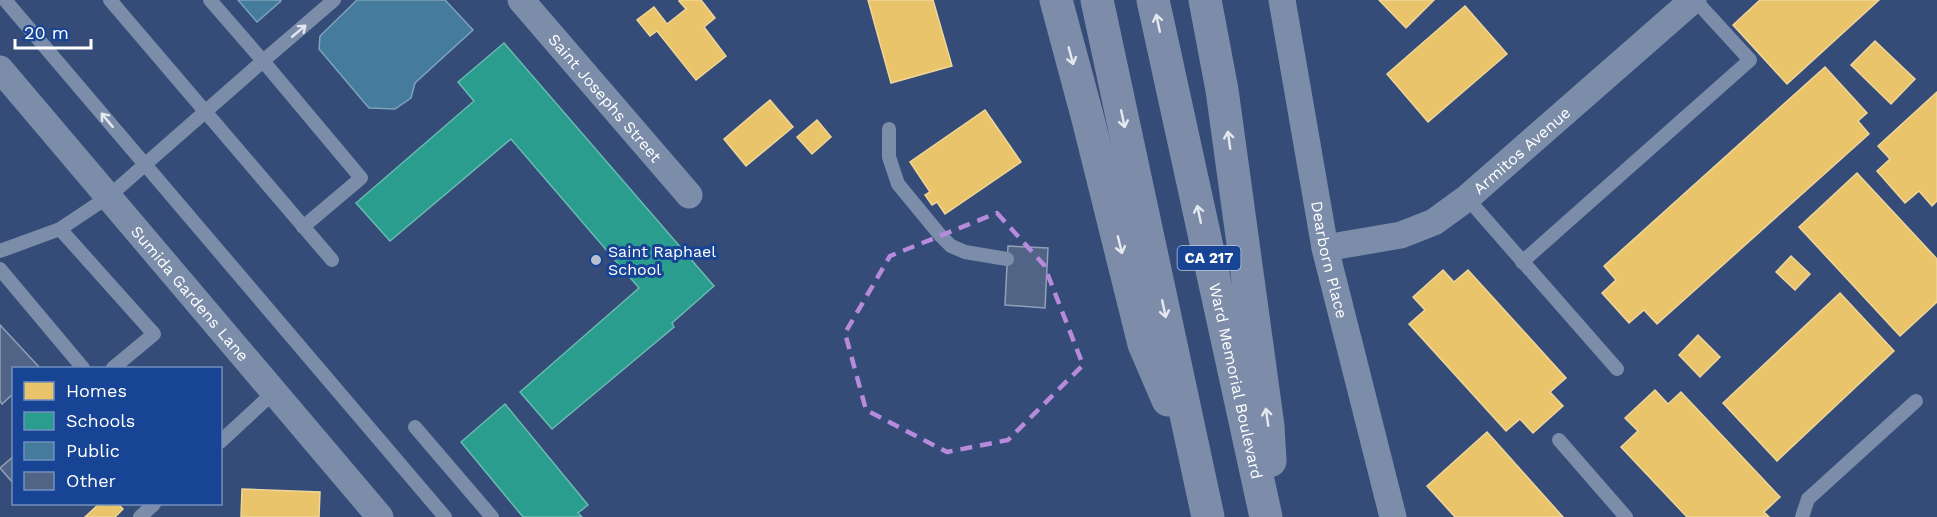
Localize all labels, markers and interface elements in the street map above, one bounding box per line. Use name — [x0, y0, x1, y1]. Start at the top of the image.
scale bar — [15, 12, 92, 50]
one-way arrow — [1151, 14, 1163, 33]
text: 20 m — [24, 22, 69, 43]
one-way arrow — [291, 24, 307, 37]
street label: Saint Josephs Street — [545, 30, 666, 166]
one-way arrow — [1066, 47, 1077, 66]
street label: Armitos Avenue — [1469, 103, 1574, 198]
one-way arrow — [1117, 109, 1129, 128]
one-way arrow — [100, 113, 114, 128]
one-way arrow — [1223, 131, 1234, 151]
street label: Dearborn Place — [1308, 199, 1352, 320]
one-way arrow — [1193, 204, 1204, 224]
street label: Sumida Gardens Lane — [127, 222, 253, 365]
one-way arrow — [1114, 235, 1126, 254]
place label: Saint Raphael School — [608, 242, 716, 279]
road number: CA 217 — [1178, 246, 1240, 270]
marker: Saint Raphael School — [589, 253, 603, 267]
street label: Ward Memorial Boulevard — [1206, 281, 1267, 481]
one-way arrow — [1158, 300, 1170, 319]
legend — [12, 367, 222, 505]
text: Homes — [66, 380, 127, 401]
one-way arrow — [1261, 407, 1272, 427]
text: Schools — [66, 410, 135, 431]
text: Public — [66, 440, 120, 461]
text: Other — [66, 470, 116, 491]

